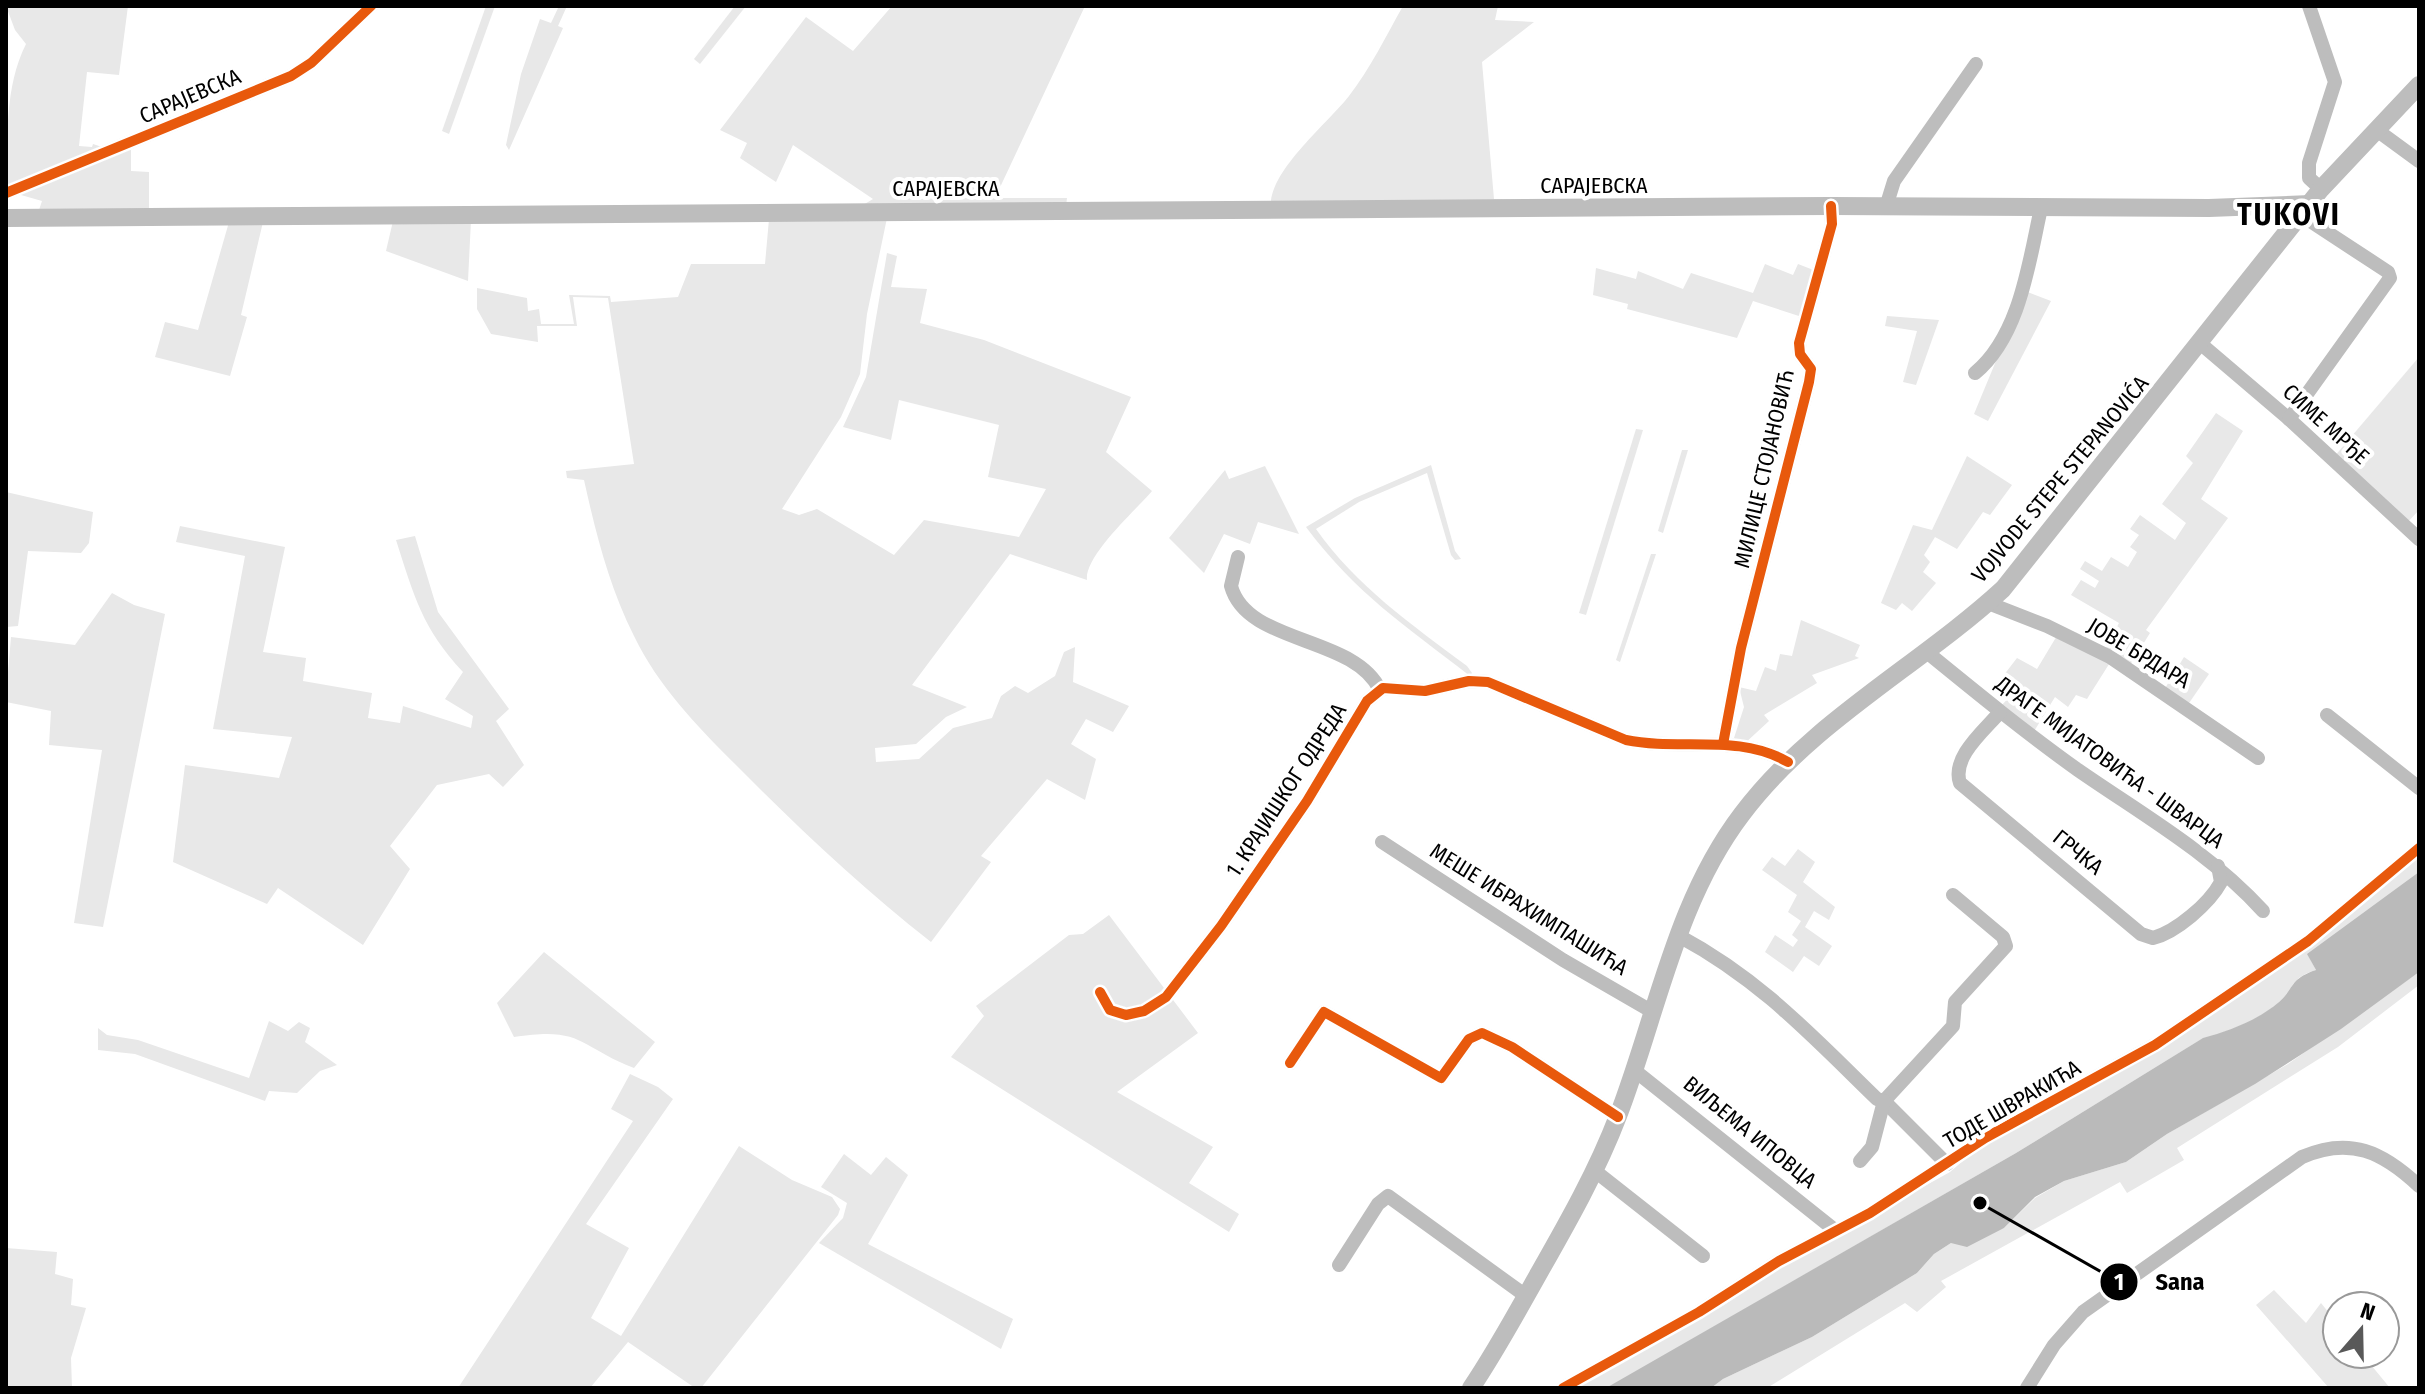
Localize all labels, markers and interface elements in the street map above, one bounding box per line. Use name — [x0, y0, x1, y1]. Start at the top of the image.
street label: САРАЈЕВСКА — [135, 62, 245, 129]
street label: САРАЈЕВСКА — [1540, 172, 1648, 199]
street label: САРАЈЕВСКА — [892, 175, 1000, 202]
district label: TUKOVI — [2237, 197, 2341, 233]
street label: МИЛИЦЕ СТОЈАНОВИЋ — [1728, 367, 1800, 571]
street label: VOJVODE STEPE STEPANOVIĆA — [1966, 370, 2155, 588]
street label: СИМЕ МРЂЕ — [2277, 378, 2375, 470]
street label: ЈОВЕ БРДАРА — [2083, 612, 2196, 694]
street label: ДРАГЕ МИЈАТОВИЋА - ШВАРЦА — [1990, 669, 2230, 854]
street label: 1. КРАЈИШКОГ ОДРЕДА — [1220, 698, 1352, 882]
street label: ГРЧКА — [2047, 824, 2109, 881]
street label: МЕШЕ ИБРАХИМПАШИЋА — [1425, 837, 1633, 981]
street label: ТОДЕ ШВРАКИЋА — [1939, 1054, 2086, 1154]
street label: ВИЉЕМА ИПОВЦА — [1678, 1070, 1822, 1194]
callout: Sana — [2099, 1258, 2220, 1306]
text: 1 — [2114, 1268, 2124, 1296]
text: Sana — [2156, 1268, 2205, 1296]
north arrow — [2321, 1290, 2401, 1370]
text: N — [2357, 1297, 2378, 1327]

